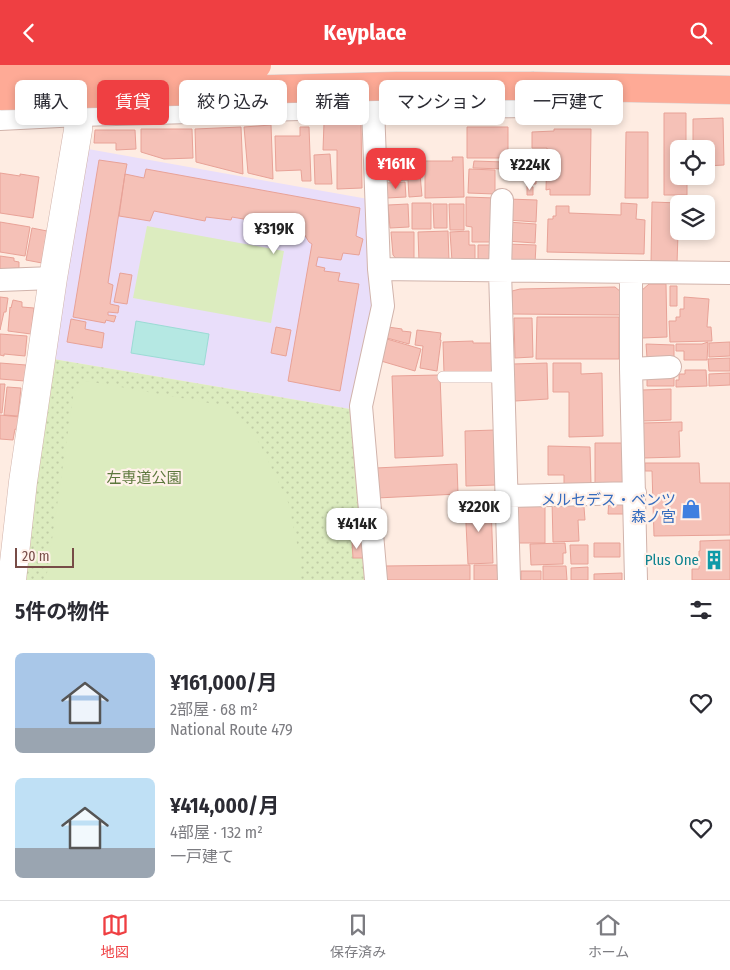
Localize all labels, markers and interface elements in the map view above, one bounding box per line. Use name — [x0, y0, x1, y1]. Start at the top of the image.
icon: back — [15, 19, 43, 47]
text: Keyplace — [324, 19, 406, 46]
icon: search — [687, 19, 715, 47]
chip: 購入 — [15, 80, 87, 125]
chip: 賃貸 — [97, 80, 169, 125]
chip: 絞り込み — [179, 80, 287, 125]
chip: 新着 — [297, 80, 369, 125]
chip: マンション — [379, 80, 505, 125]
chip: 一戸建て — [515, 80, 623, 125]
map controls — [670, 140, 715, 240]
button: locate — [670, 140, 715, 185]
pin: ¥161K — [361, 147, 431, 190]
pin: ¥224K — [495, 149, 565, 191]
text: ¥161K — [377, 154, 415, 173]
text: ¥224K — [510, 155, 550, 174]
button: layers — [670, 195, 715, 240]
pin: ¥319K — [239, 213, 309, 255]
text: ¥319K — [254, 219, 294, 238]
park label: 左専道公園 — [106, 469, 182, 487]
pin: ¥220K — [444, 491, 514, 533]
place label: メルセデス・ベンツ 森ノ宮 — [541, 491, 676, 526]
text: ¥220K — [459, 497, 499, 516]
shop icon: メルセデス・ベンツ 森ノ宮 — [680, 498, 702, 520]
pin: ¥414K — [322, 507, 392, 550]
text: ¥414K — [337, 514, 377, 533]
scale bar — [15, 545, 74, 568]
text: 20 m — [22, 548, 50, 565]
building icon: Plus One — [703, 549, 725, 571]
place label: Plus One — [645, 551, 699, 569]
icon: filters — [687, 596, 715, 624]
text: 5件の物件 — [15, 599, 109, 625]
text: ¥161,000/月 — [170, 670, 278, 696]
icon: home — [55, 673, 115, 733]
icon: heart — [687, 689, 715, 717]
text: 2部屋 · 68 m² — [170, 700, 258, 719]
text: National Route 479 — [170, 720, 293, 739]
text: ¥414,000/月 — [170, 793, 279, 819]
icon: home — [55, 798, 115, 858]
icon: heart — [687, 814, 715, 842]
text: 4部屋 · 132 m² — [170, 823, 263, 842]
text: 一戸建て — [170, 847, 234, 866]
tab: 地図 — [101, 911, 129, 961]
tab: 保存済み — [330, 911, 386, 961]
tab: ホーム — [588, 911, 629, 961]

